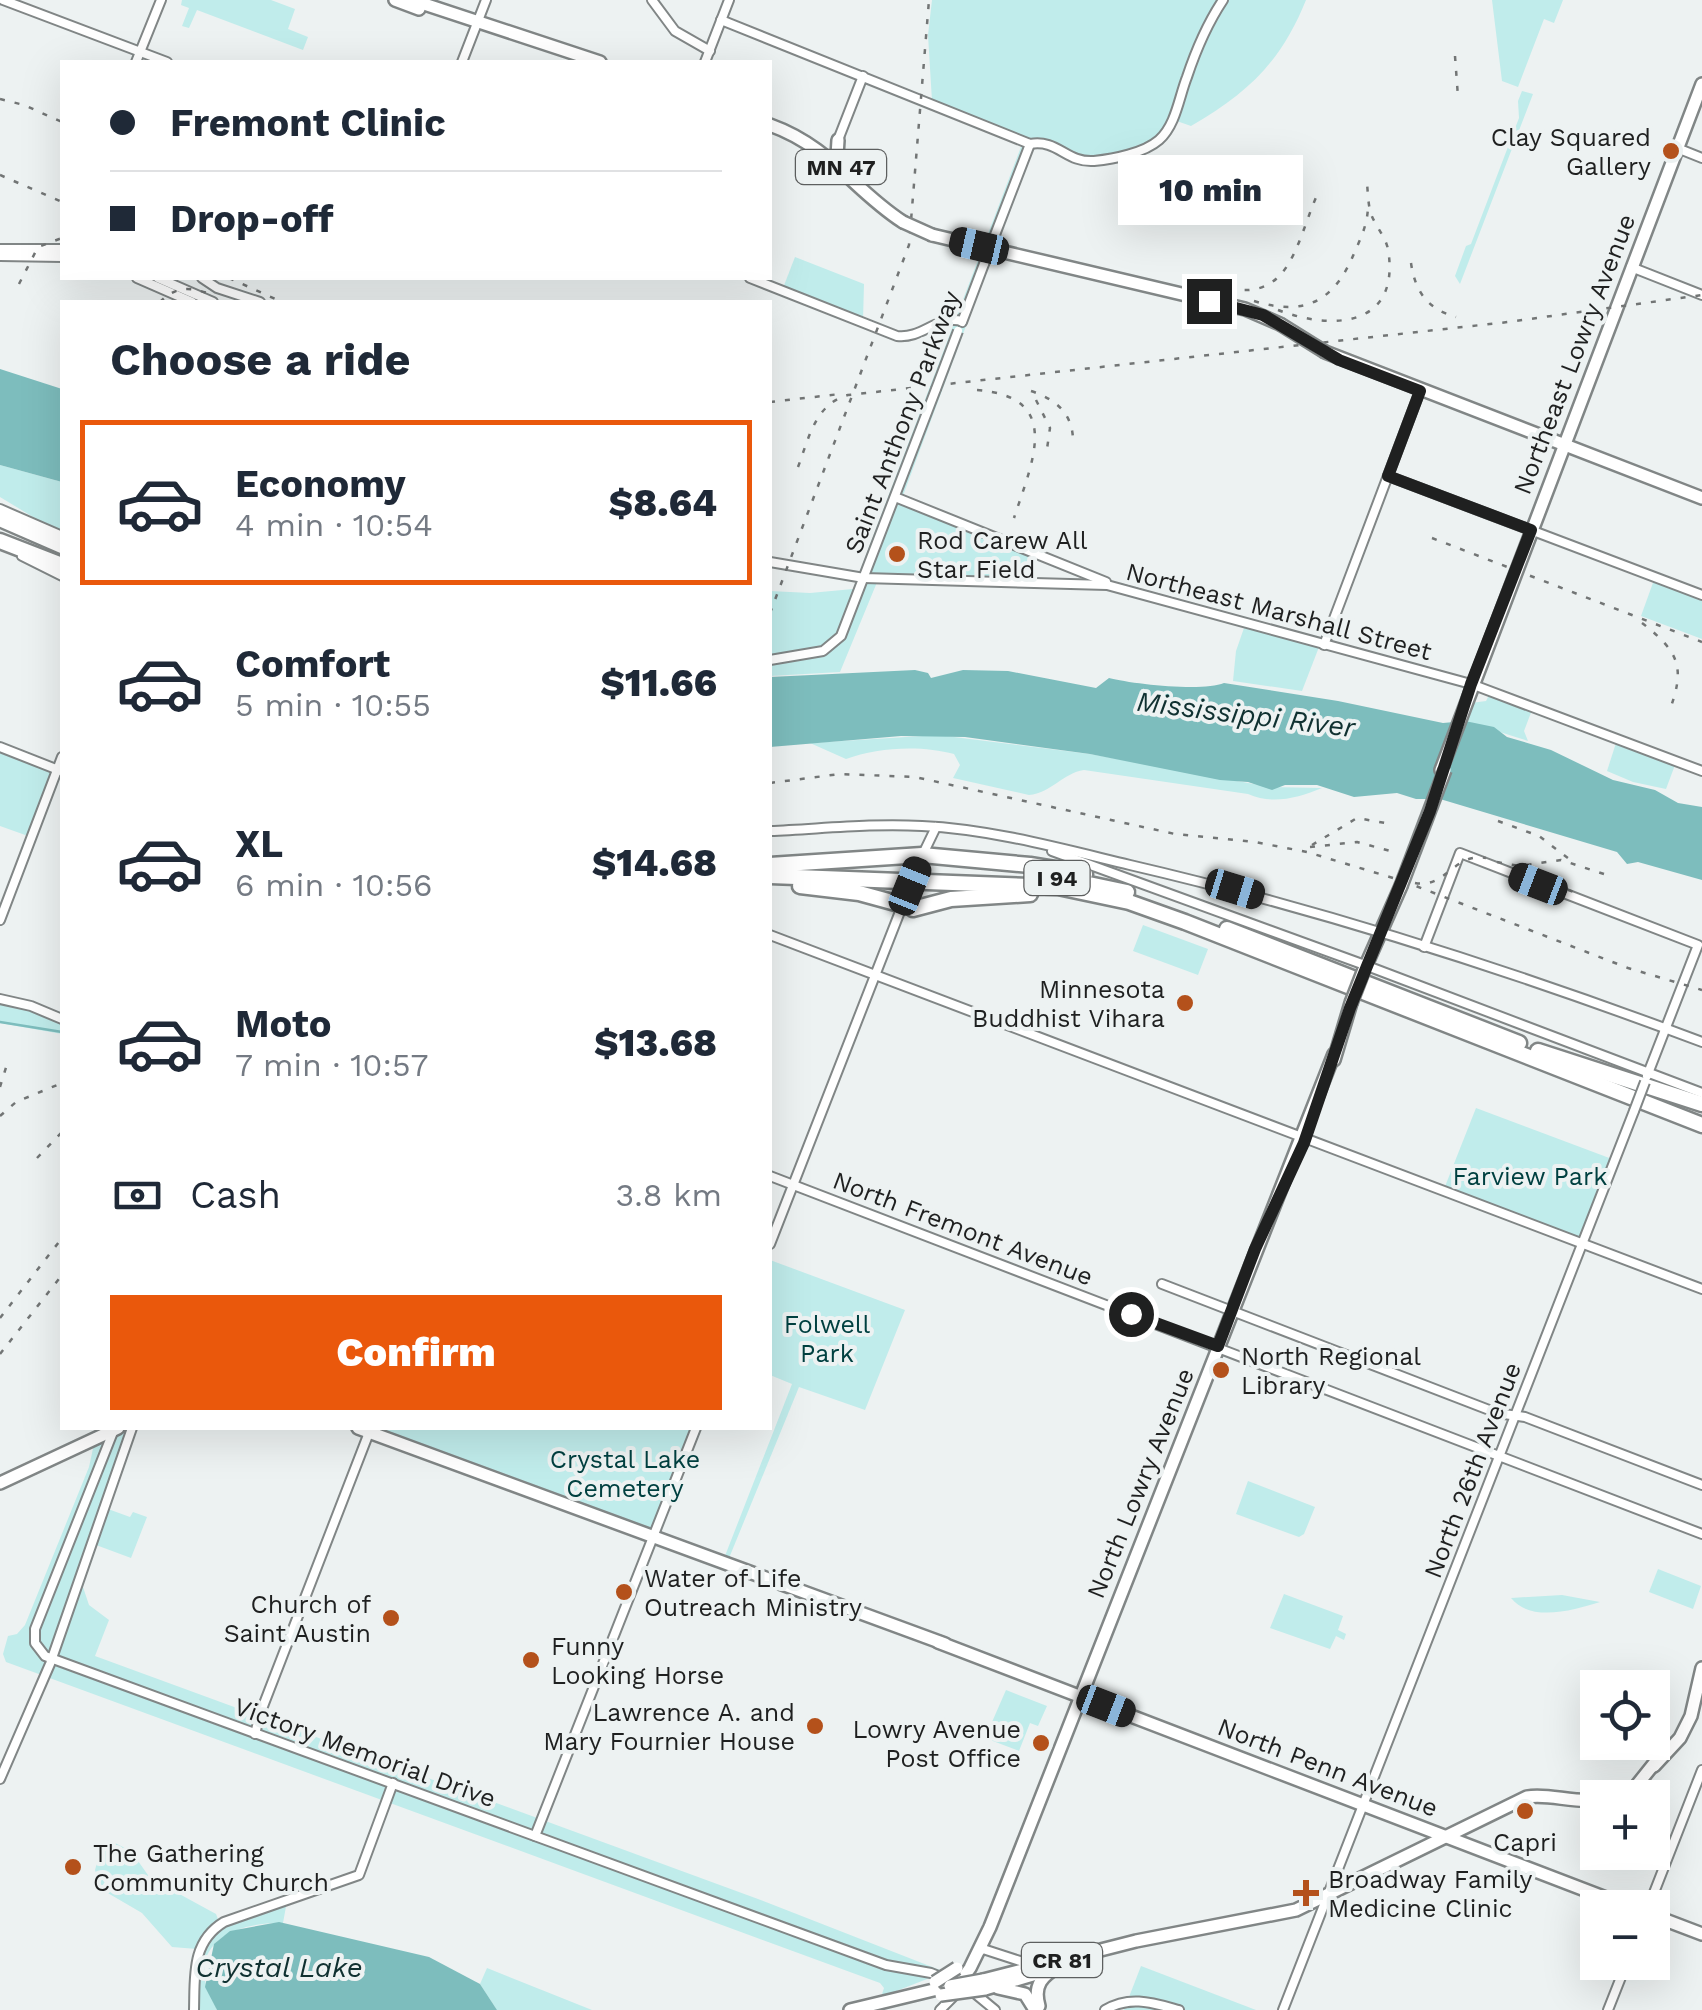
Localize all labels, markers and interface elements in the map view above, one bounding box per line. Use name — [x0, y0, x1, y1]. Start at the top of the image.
text: Fremont Clinic — [170, 101, 446, 145]
place label: Clay Squared Gallery — [1491, 123, 1651, 181]
marker: Clay Squared Gallery — [1660, 140, 1682, 162]
road number: MN 47 — [796, 150, 886, 184]
callout: 10 min — [1116, 156, 1302, 226]
text: 10 min — [1159, 171, 1262, 209]
text: Drop-off — [170, 197, 334, 241]
street label: Northeast Lowry Avenue — [1508, 210, 1641, 498]
car — [946, 225, 1012, 267]
route end — [1187, 279, 1232, 324]
street label: Saint Anthony Parkway — [839, 287, 966, 558]
text: Choose a ride — [110, 333, 410, 386]
icon: car — [115, 458, 205, 548]
text: Economy — [235, 462, 406, 506]
text: $8.64 — [609, 481, 717, 525]
text: 4 min · 10:54 — [235, 506, 433, 544]
place label: Rod Carew All Star Field — [917, 526, 1088, 584]
marker: Rod Carew All Star Field — [886, 543, 908, 565]
street label: Northeast Marshall Street — [1123, 557, 1435, 666]
icon: car — [115, 638, 205, 728]
text: Comfort — [235, 642, 390, 686]
text: $11.66 — [600, 661, 717, 705]
water label: Mississippi River — [1135, 685, 1358, 744]
text: 5 min · 10:55 — [235, 686, 431, 724]
icon: car — [115, 818, 205, 908]
text: XL — [235, 822, 283, 866]
text: $14.68 — [592, 841, 717, 885]
car — [885, 853, 935, 919]
car — [1505, 859, 1571, 909]
road number: I 94 — [1024, 861, 1090, 895]
text: 6 min · 10:56 — [235, 866, 433, 904]
car — [1202, 866, 1268, 912]
place label: Minnesota Buddhist Vihara — [972, 975, 1165, 1033]
marker: Minnesota Buddhist Vihara — [1174, 992, 1196, 1014]
icon: car — [115, 998, 205, 1088]
text: Moto — [235, 1002, 331, 1046]
text: $13.68 — [594, 1021, 717, 1065]
text: 7 min · 10:57 — [235, 1046, 429, 1084]
park label: Farview Park — [1453, 1162, 1607, 1191]
street label: North Fremont Avenue — [829, 1165, 1097, 1291]
icon: cash — [110, 1168, 165, 1223]
text: Cash — [190, 1173, 281, 1217]
text: 3.8 km — [616, 1176, 722, 1214]
route start — [1109, 1292, 1154, 1337]
button: Confirm — [110, 1295, 722, 1410]
park label: Folwell Park — [784, 1310, 871, 1368]
place label: North Regional Library — [1241, 1342, 1421, 1400]
street label: North 26th Avenue — [1418, 1358, 1527, 1582]
marker: North Regional Library — [1210, 1359, 1232, 1381]
street label: North Lowry Avenue — [1081, 1364, 1200, 1602]
park label: Crystal Lake Cemetery — [550, 1445, 700, 1503]
place label: Water of Life Outreach Ministry — [644, 1564, 862, 1622]
marker: Water of Life Outreach Ministry — [613, 1581, 635, 1603]
place label: Church of Saint Austin — [224, 1590, 371, 1648]
marker: Church of Saint Austin — [380, 1607, 402, 1629]
place label: Funny Looking Horse — [551, 1632, 724, 1690]
marker: Funny Looking Horse — [520, 1649, 542, 1671]
map controls — [1580, 1670, 1670, 1980]
button: locate — [1580, 1670, 1670, 1760]
car — [1073, 1681, 1139, 1731]
street label: Victory Memorial Drive — [230, 1692, 500, 1813]
place label: Lawrence A. and Mary Fournier House — [543, 1698, 795, 1756]
street label: North Penn Avenue — [1214, 1712, 1442, 1823]
marker: Lawrence A. and Mary Fournier House — [804, 1715, 826, 1737]
place label: Lowry Avenue Post Office — [852, 1715, 1021, 1773]
marker: Lowry Avenue Post Office — [1030, 1732, 1052, 1754]
button: + — [1580, 1780, 1670, 1870]
marker: Capri — [1514, 1800, 1536, 1822]
place label: Capri — [1493, 1828, 1557, 1857]
place label: The Gathering Community Church — [93, 1839, 329, 1897]
marker: The Gathering Community Church — [62, 1856, 84, 1878]
place label: Broadway Family Medicine Clinic — [1328, 1865, 1532, 1923]
marker: Broadway Family Medicine Clinic — [1293, 1880, 1319, 1906]
button: − — [1580, 1890, 1670, 1980]
road number: CR 81 — [1022, 1943, 1102, 1977]
water label: Crystal Lake — [195, 1951, 363, 1984]

